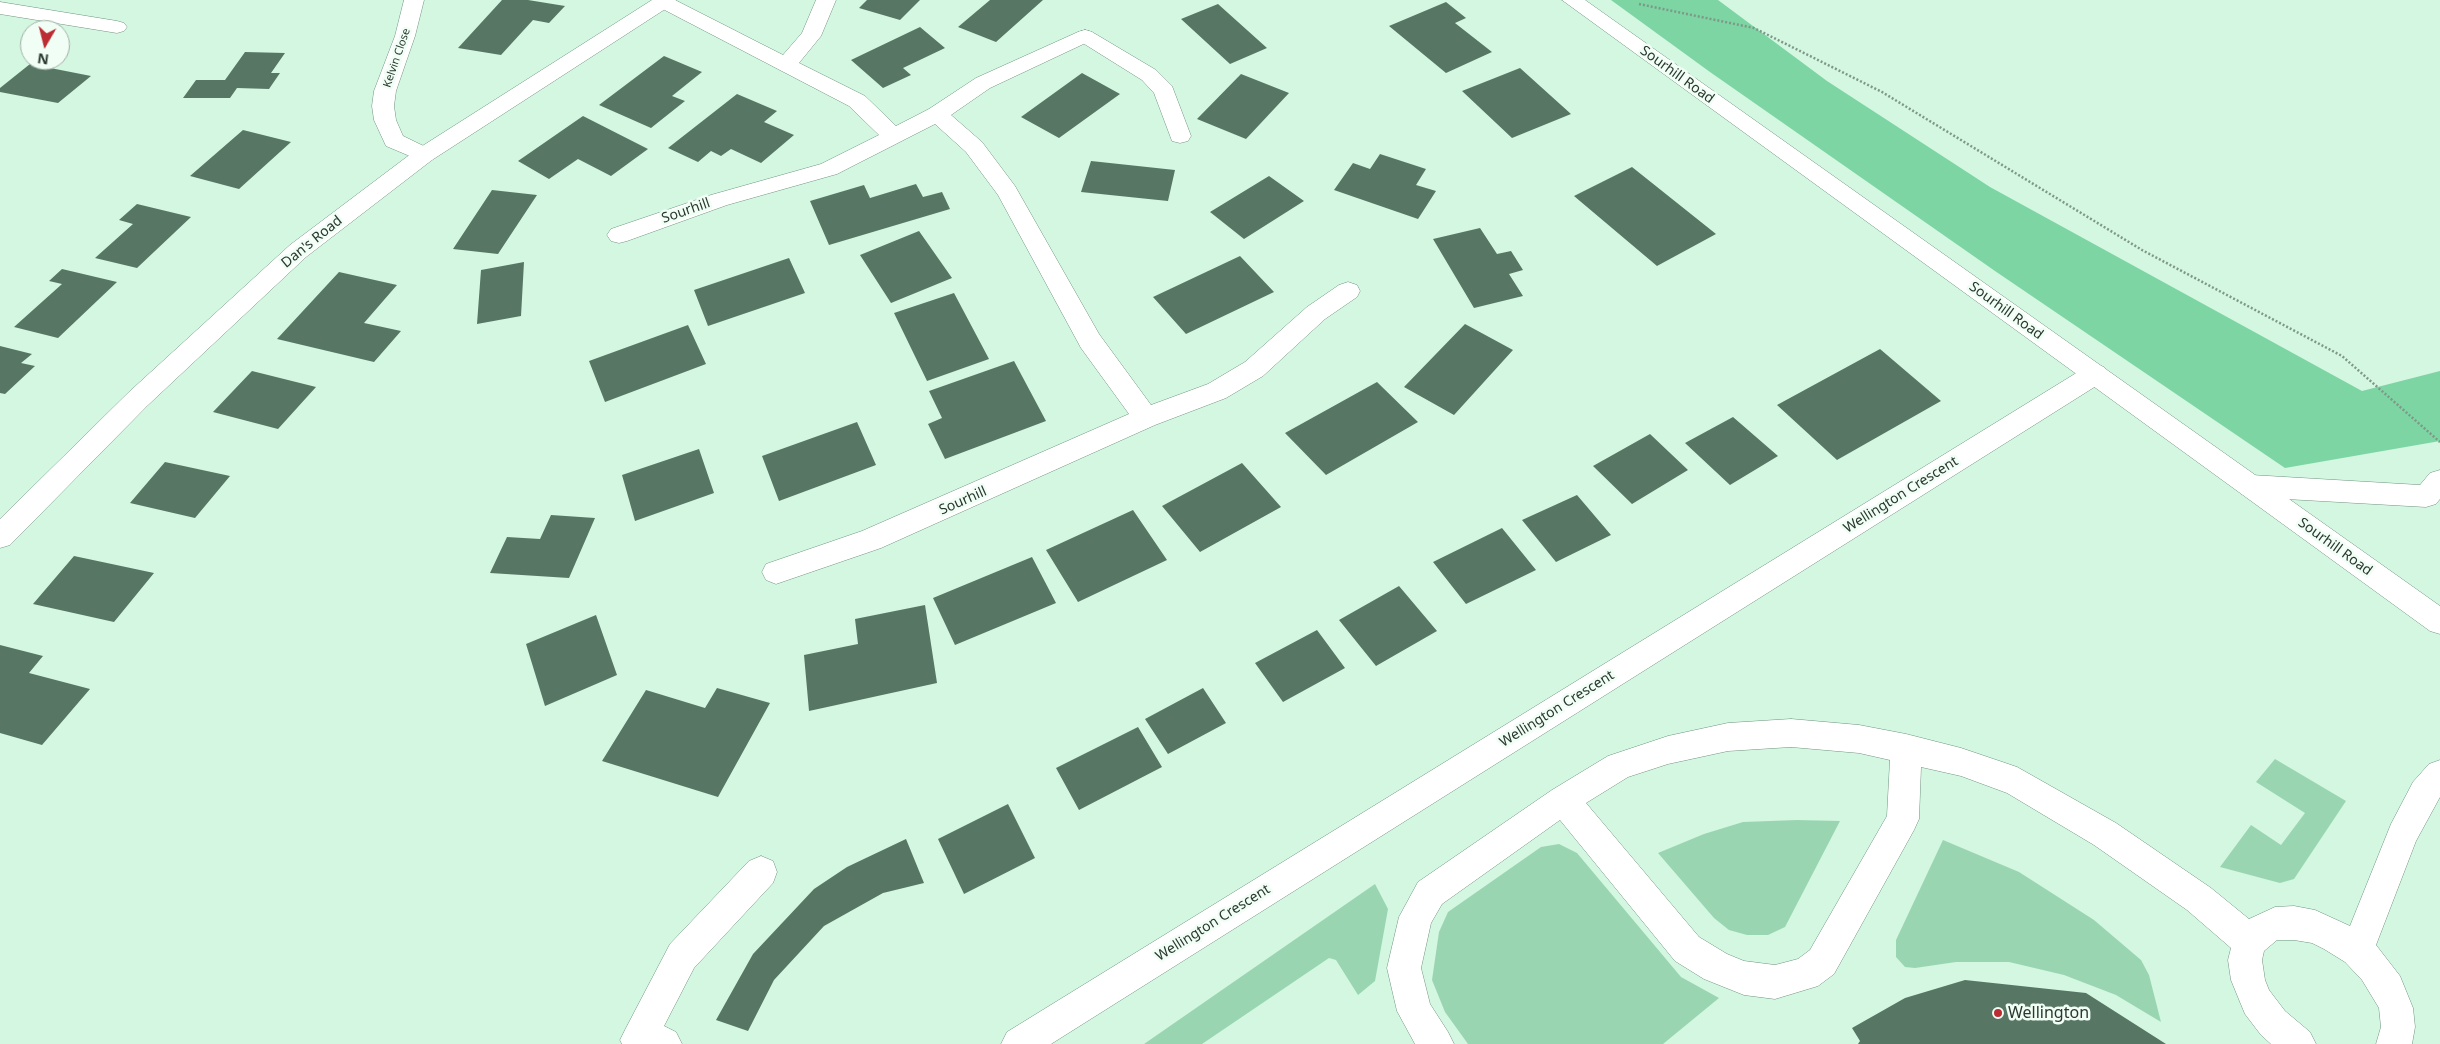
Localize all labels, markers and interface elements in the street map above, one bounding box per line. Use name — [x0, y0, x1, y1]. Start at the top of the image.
north arrow — [20, 20, 70, 70]
street label: Kelvin Close — [381, 27, 413, 89]
street label: Sourhill Road — [1637, 43, 1717, 107]
text: N — [36, 49, 50, 70]
street label: Sourhill — [660, 195, 712, 227]
street label: Dan's Road — [278, 212, 346, 272]
street label: Sourhill Road — [1966, 279, 2046, 343]
street label: Wellington Crescent — [1841, 453, 1961, 537]
street label: Sourhill — [937, 483, 989, 519]
street label: Sourhill Road — [2295, 515, 2375, 579]
street label: Wellington Crescent — [1497, 667, 1617, 751]
street label: Wellington Crescent — [1153, 881, 1273, 965]
place label: Wellington — [2008, 1003, 2089, 1023]
marker: Wellington — [1992, 1007, 2004, 1019]

